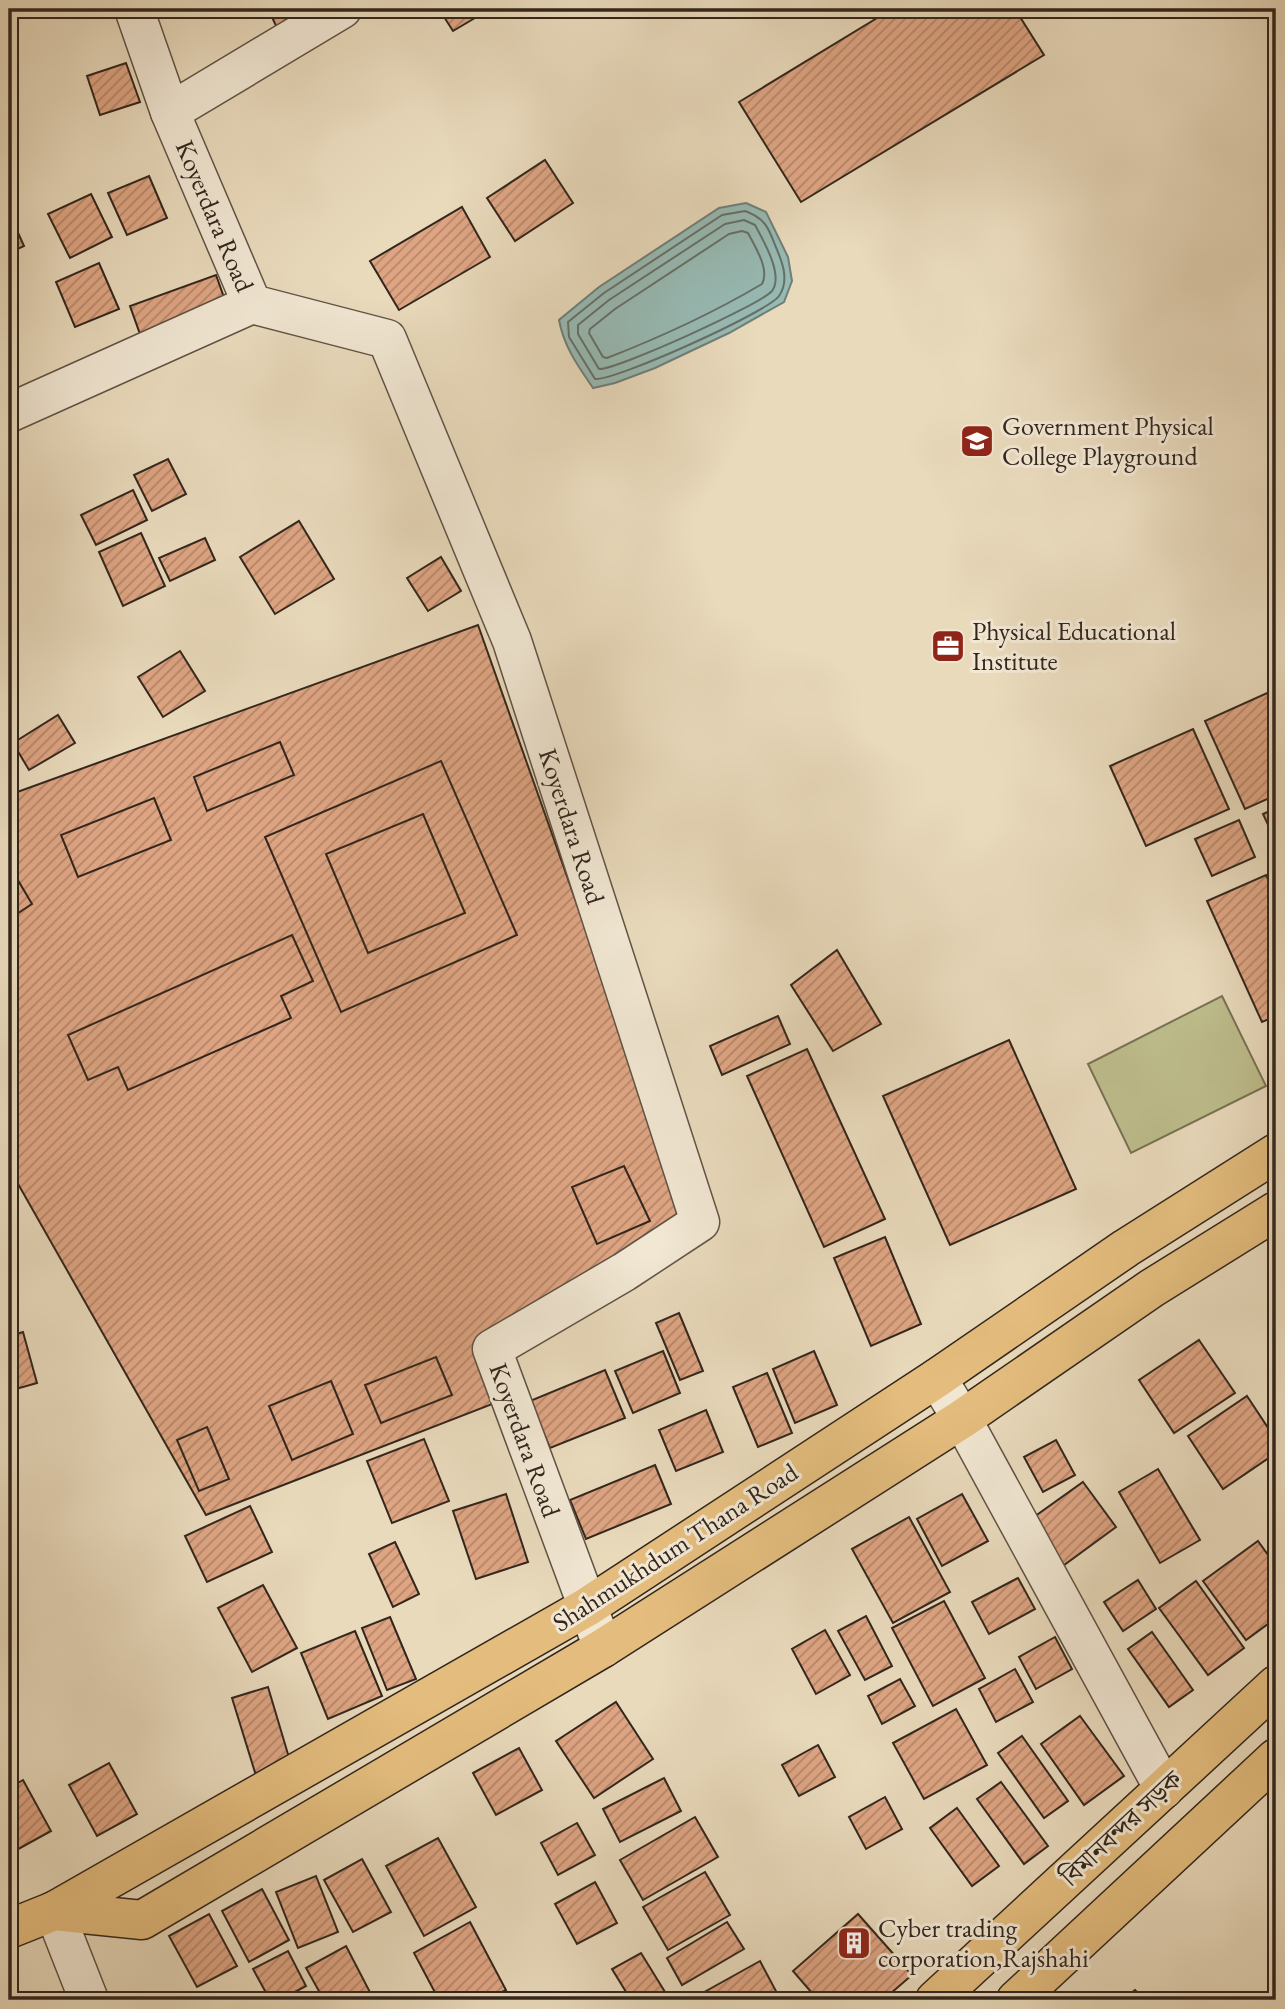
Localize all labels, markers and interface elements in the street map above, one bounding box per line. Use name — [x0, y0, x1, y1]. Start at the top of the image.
street label: Koyerdara Road — [168, 135, 263, 298]
place label: Government Physical College Playground — [1002, 409, 1214, 473]
school or university icon: Government Physical College Playground — [958, 422, 996, 460]
place label: Physical Educational Institute — [972, 614, 1176, 678]
office icon: Physical Educational Institute — [929, 627, 967, 665]
street label: Koyerdara Road — [531, 744, 613, 909]
street label: Koyerdara Road — [481, 1358, 569, 1523]
street label: Shahmukhdum Thana Road — [546, 1454, 805, 1639]
street label: বিমানবন্দর সড়ক — [1052, 1762, 1190, 1894]
place label: Cyber trading corporation,Rajshahi — [878, 1911, 1089, 1975]
building icon: Cyber trading corporation,Rajshahi — [835, 1924, 873, 1962]

